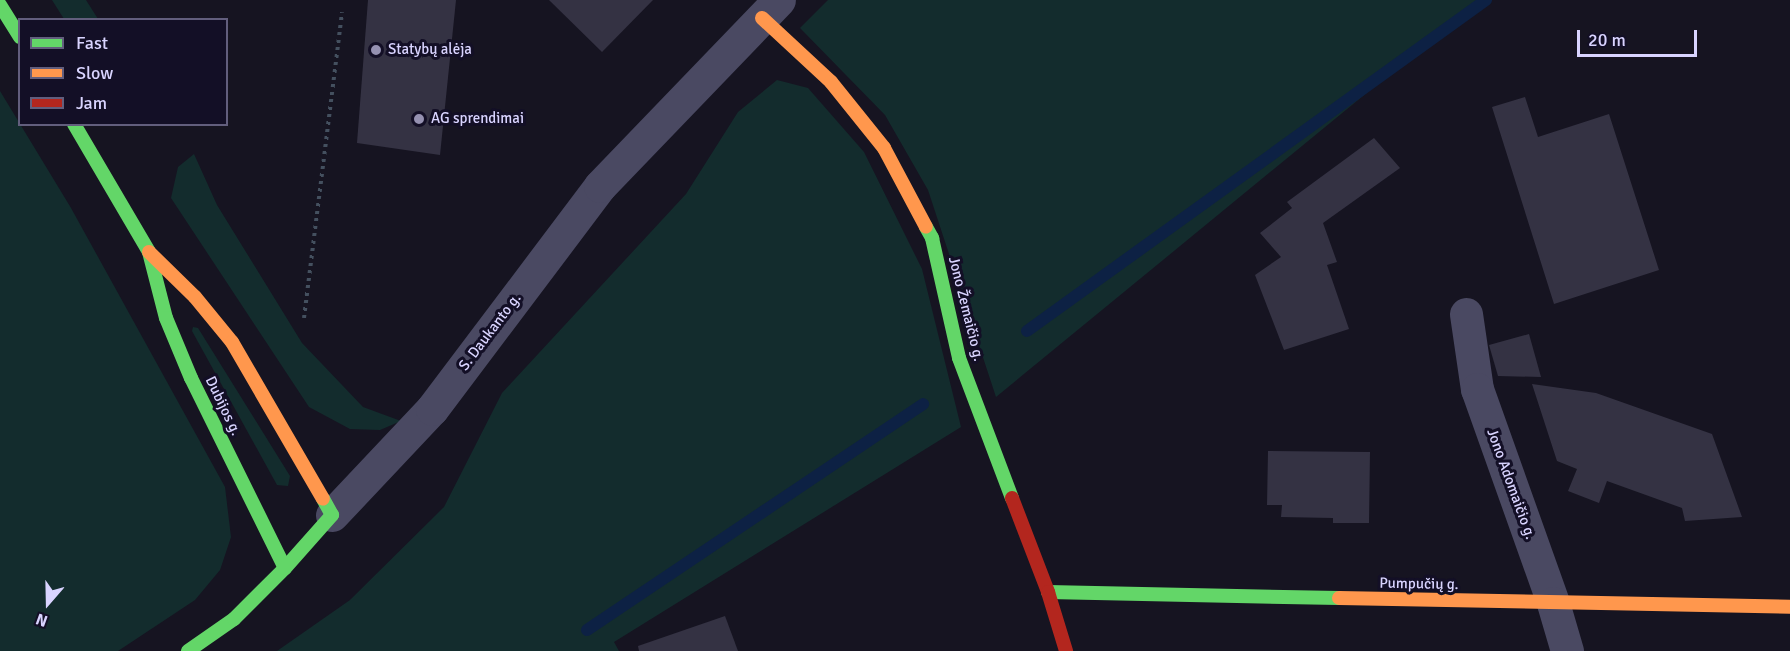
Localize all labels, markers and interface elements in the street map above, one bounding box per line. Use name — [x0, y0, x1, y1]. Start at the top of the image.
legend — [18, 18, 228, 126]
scale bar — [1580, 18, 1700, 56]
text: 20 m — [1588, 29, 1626, 51]
text: Fast — [76, 32, 108, 54]
place label: Statybų alėja — [388, 41, 472, 59]
marker: Statybų alėja — [369, 43, 383, 57]
text: Slow — [76, 62, 113, 84]
text: Jam — [76, 92, 107, 114]
place label: AG sprendimai — [431, 110, 524, 128]
marker: AG sprendimai — [412, 112, 426, 126]
street label: Jono Žemaičio g. — [944, 255, 988, 363]
street label: S. Daukanto g. — [455, 290, 525, 374]
street label: Dubijos g. — [201, 373, 245, 439]
street label: Jono Adomaičio g. — [1483, 426, 1539, 542]
north arrow — [18, 573, 78, 633]
street label: Pumpučių g. — [1379, 574, 1459, 594]
text: N — [33, 609, 51, 631]

